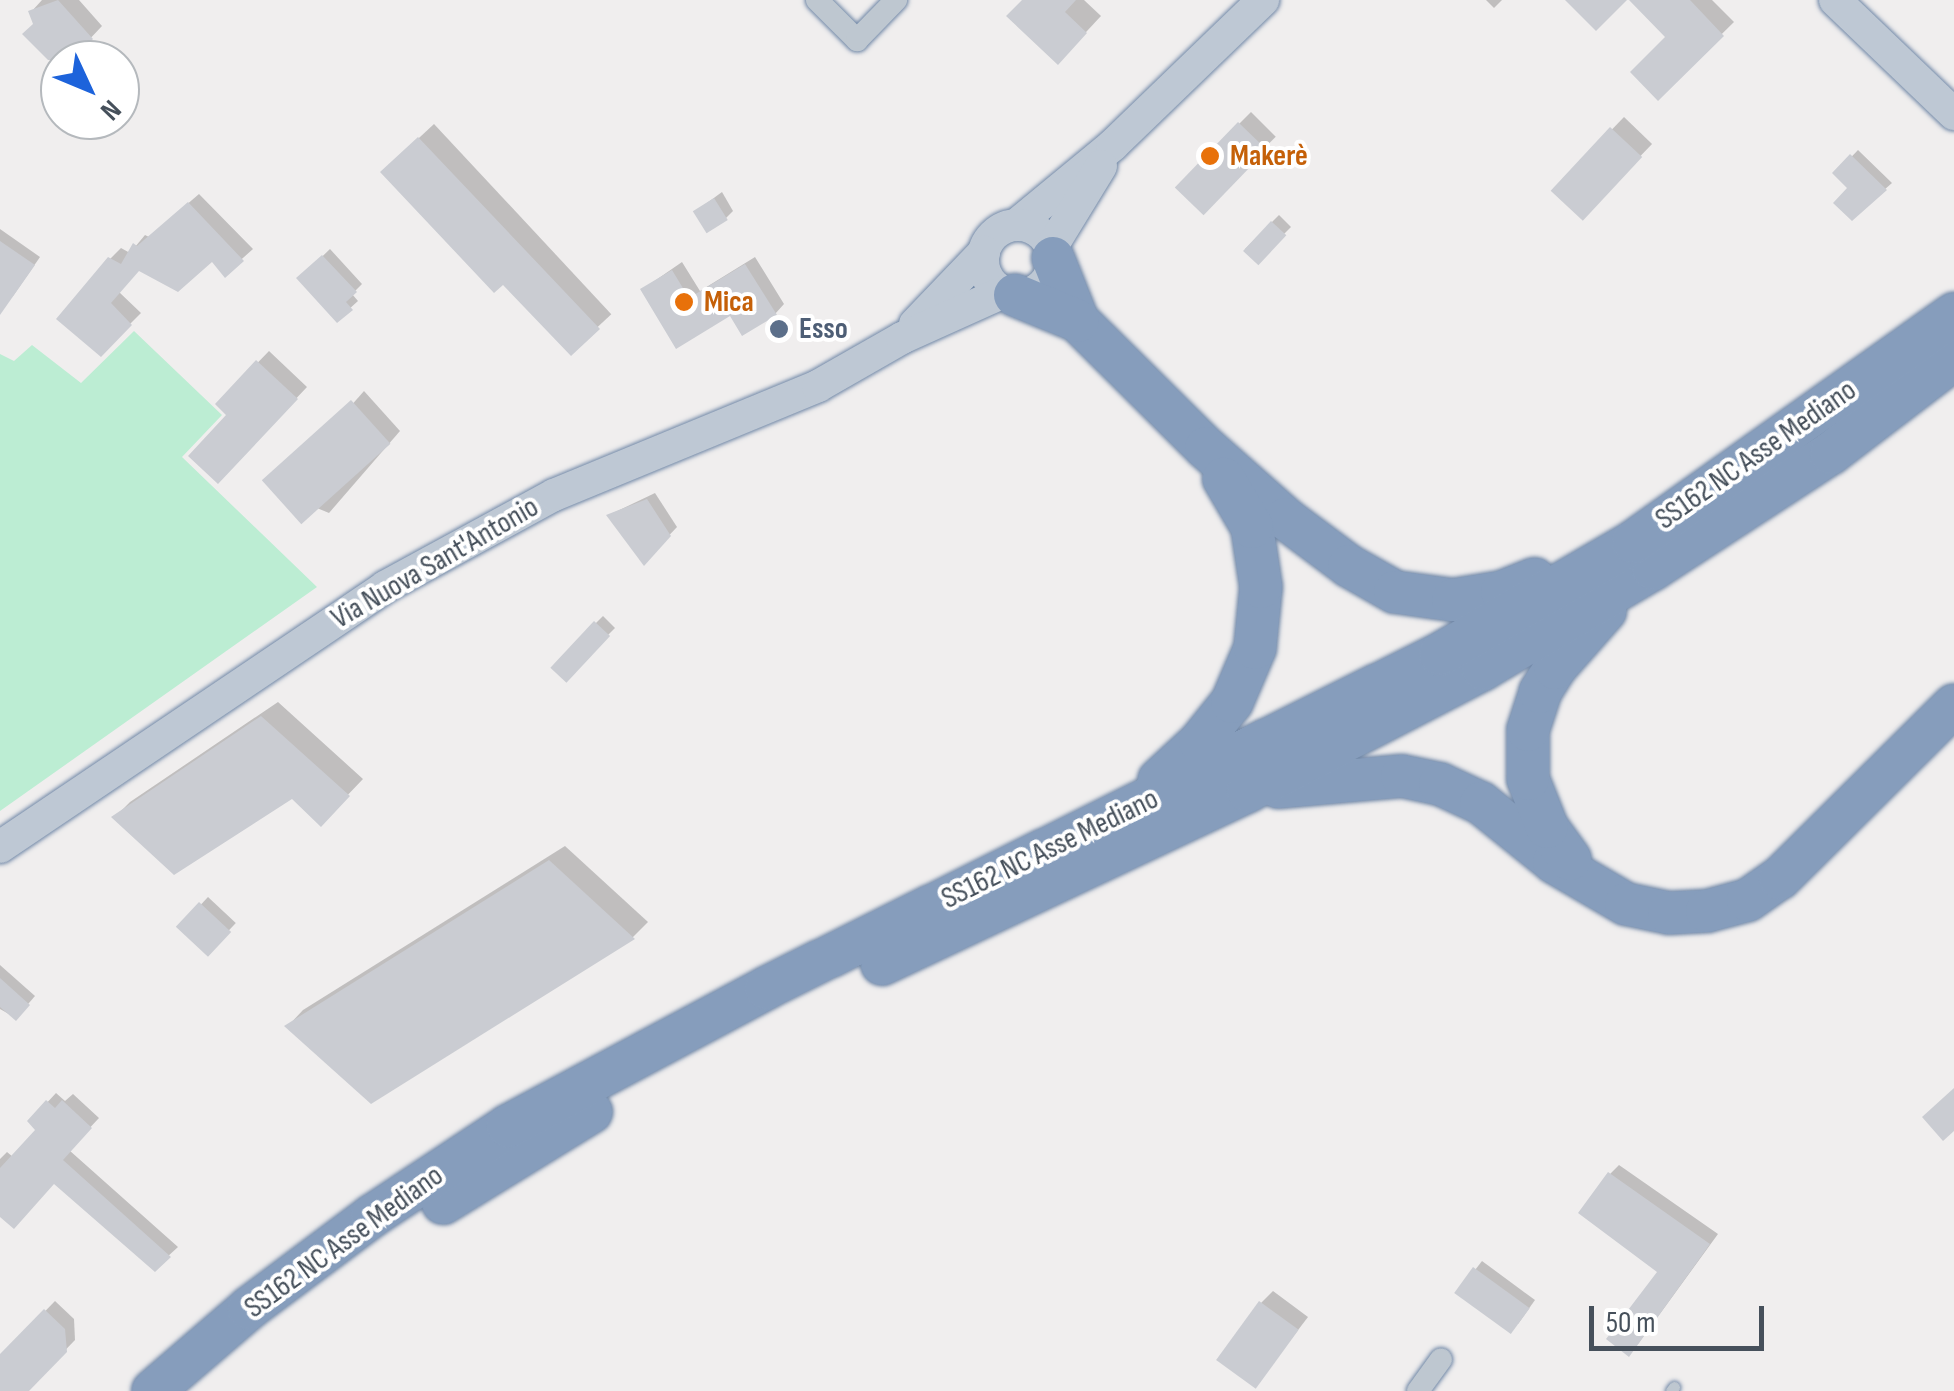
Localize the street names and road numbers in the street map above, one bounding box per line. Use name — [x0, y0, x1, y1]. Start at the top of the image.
street label: SS162 NC Asse Mediano — [1649, 372, 1863, 538]
street label: Via Nuova Sant'Antonio — [325, 489, 545, 637]
street label: SS162 NC Asse Mediano — [936, 781, 1164, 917]
street label: SS162 NC Asse Mediano — [238, 1158, 450, 1326]

